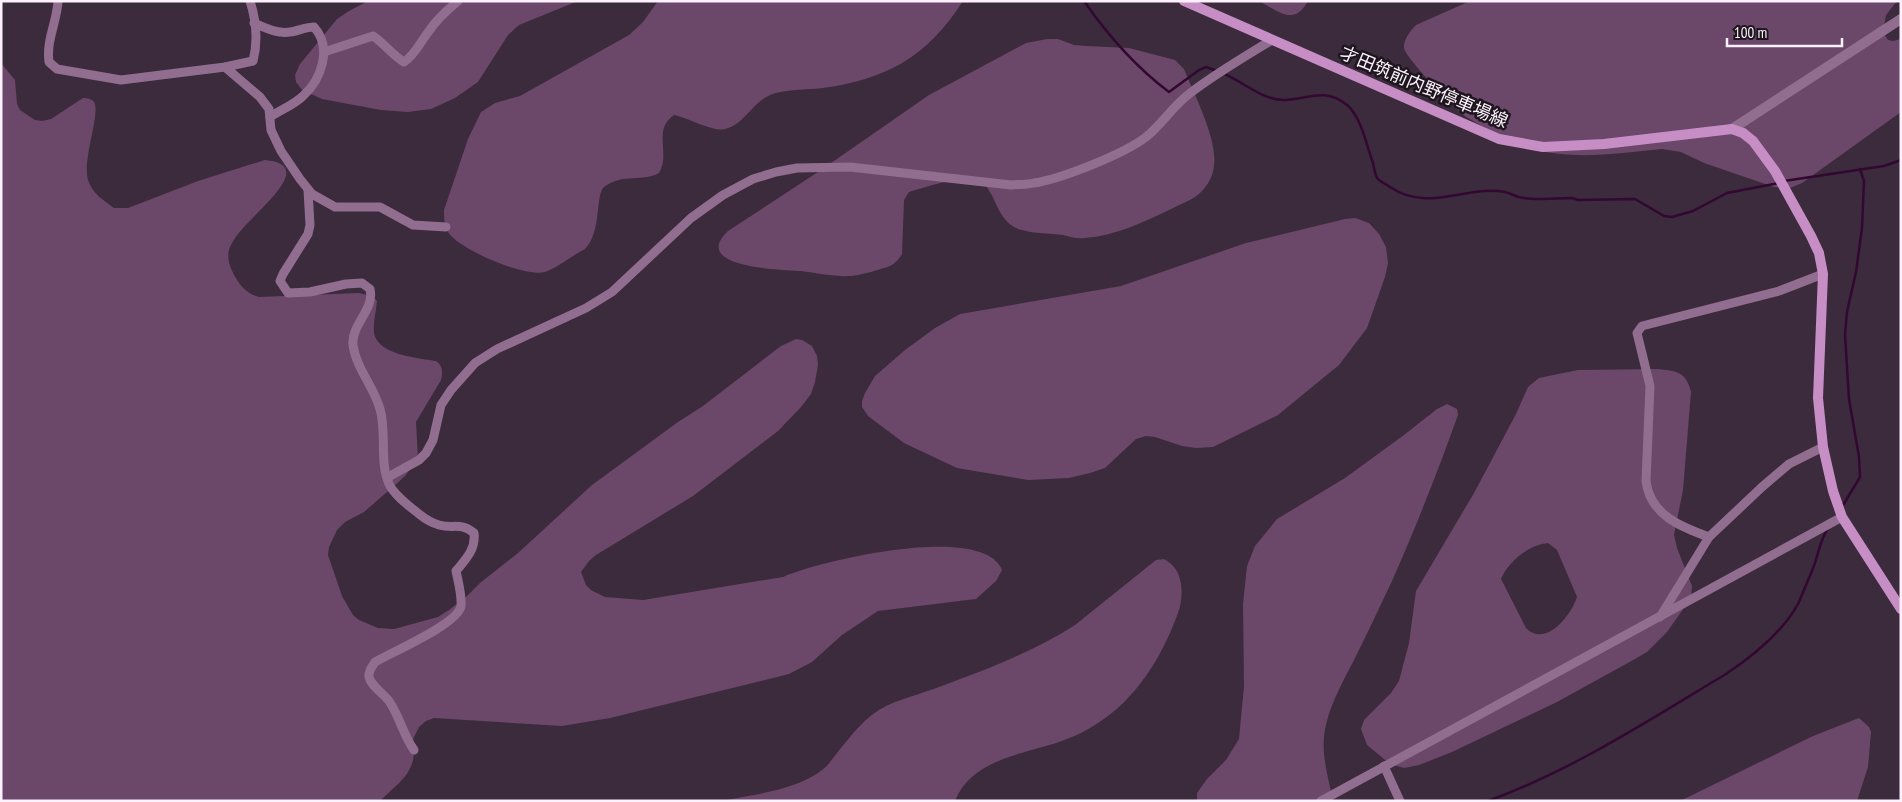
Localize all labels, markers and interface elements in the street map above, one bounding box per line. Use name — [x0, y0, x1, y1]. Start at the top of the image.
scale bar — [1727, 15, 1842, 47]
text: 100 m — [1734, 23, 1767, 42]
street label: 才田筑前内野停車場線 — [1337, 41, 1512, 132]

